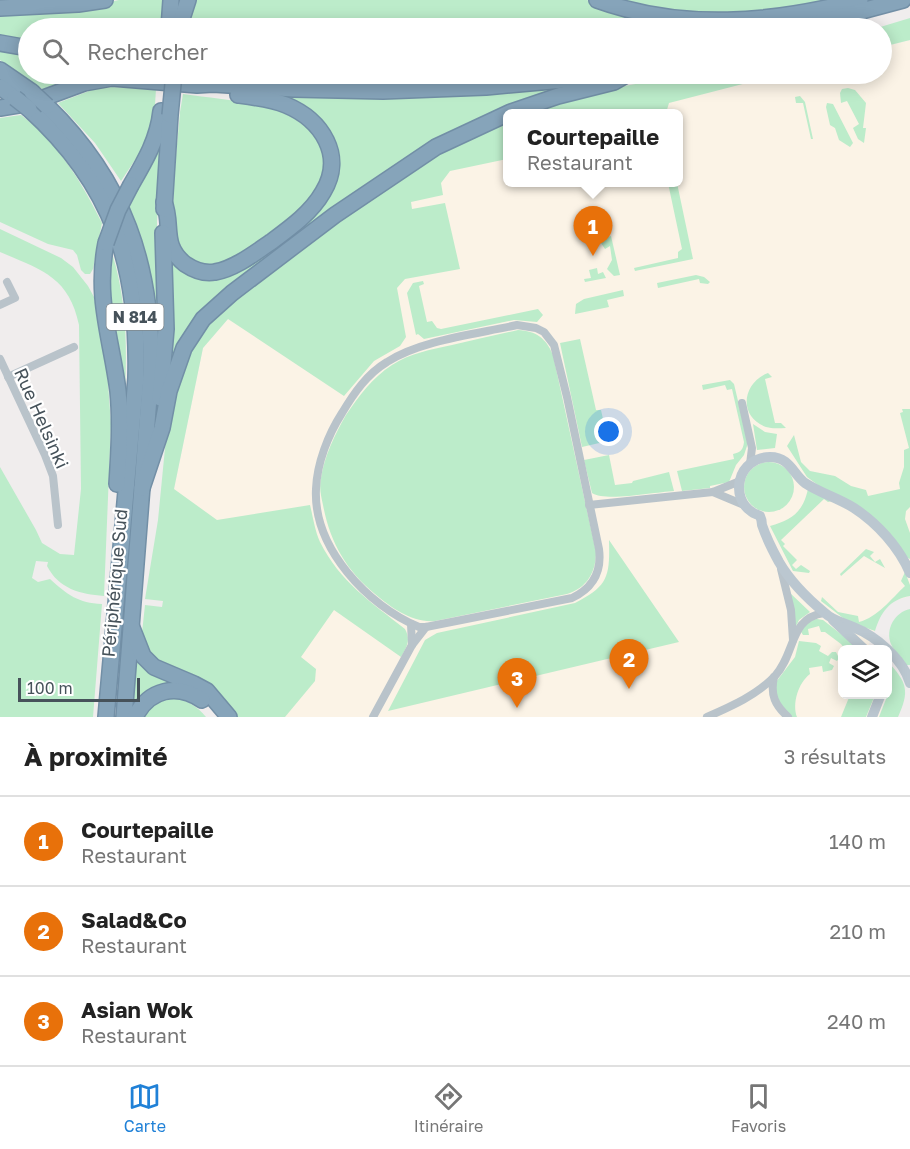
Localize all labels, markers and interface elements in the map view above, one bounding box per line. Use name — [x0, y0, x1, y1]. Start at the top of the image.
search box — [18, 18, 892, 84]
icon: search — [39, 35, 72, 68]
text: Rechercher — [87, 38, 208, 65]
popup — [503, 109, 683, 187]
text: Courtepaille — [527, 123, 659, 150]
text: Restaurant — [527, 150, 633, 174]
pin: 1 — [574, 206, 612, 256]
road number: N 814 — [106, 304, 164, 330]
street label: Rue Helsinki — [10, 364, 74, 472]
your location — [594, 417, 623, 446]
street label: Périphérique Sud — [97, 508, 131, 658]
pin: 2 — [610, 640, 648, 689]
map controls — [838, 645, 892, 699]
button: layers — [838, 645, 892, 699]
pin: 3 — [498, 658, 536, 708]
scale bar — [18, 675, 140, 702]
text: 100 m — [27, 678, 73, 698]
text: À proximité — [24, 741, 168, 772]
text: 3 résultats — [784, 744, 886, 768]
text: Courtepaille — [81, 816, 214, 843]
text: 1 — [38, 829, 49, 853]
text: 140 m — [829, 829, 886, 853]
text: Restaurant — [81, 843, 187, 867]
text: Salad&Co — [81, 906, 187, 933]
text: 2 — [37, 919, 50, 943]
text: 210 m — [830, 919, 886, 943]
text: Restaurant — [81, 933, 187, 957]
text: Asian Wok — [81, 996, 193, 1023]
text: 3 — [37, 1009, 50, 1033]
text: 240 m — [827, 1009, 886, 1033]
text: Restaurant — [81, 1023, 187, 1047]
tab: Carte — [124, 1080, 166, 1136]
tab: Itinéraire — [414, 1080, 483, 1136]
tab: Favoris — [731, 1080, 786, 1136]

